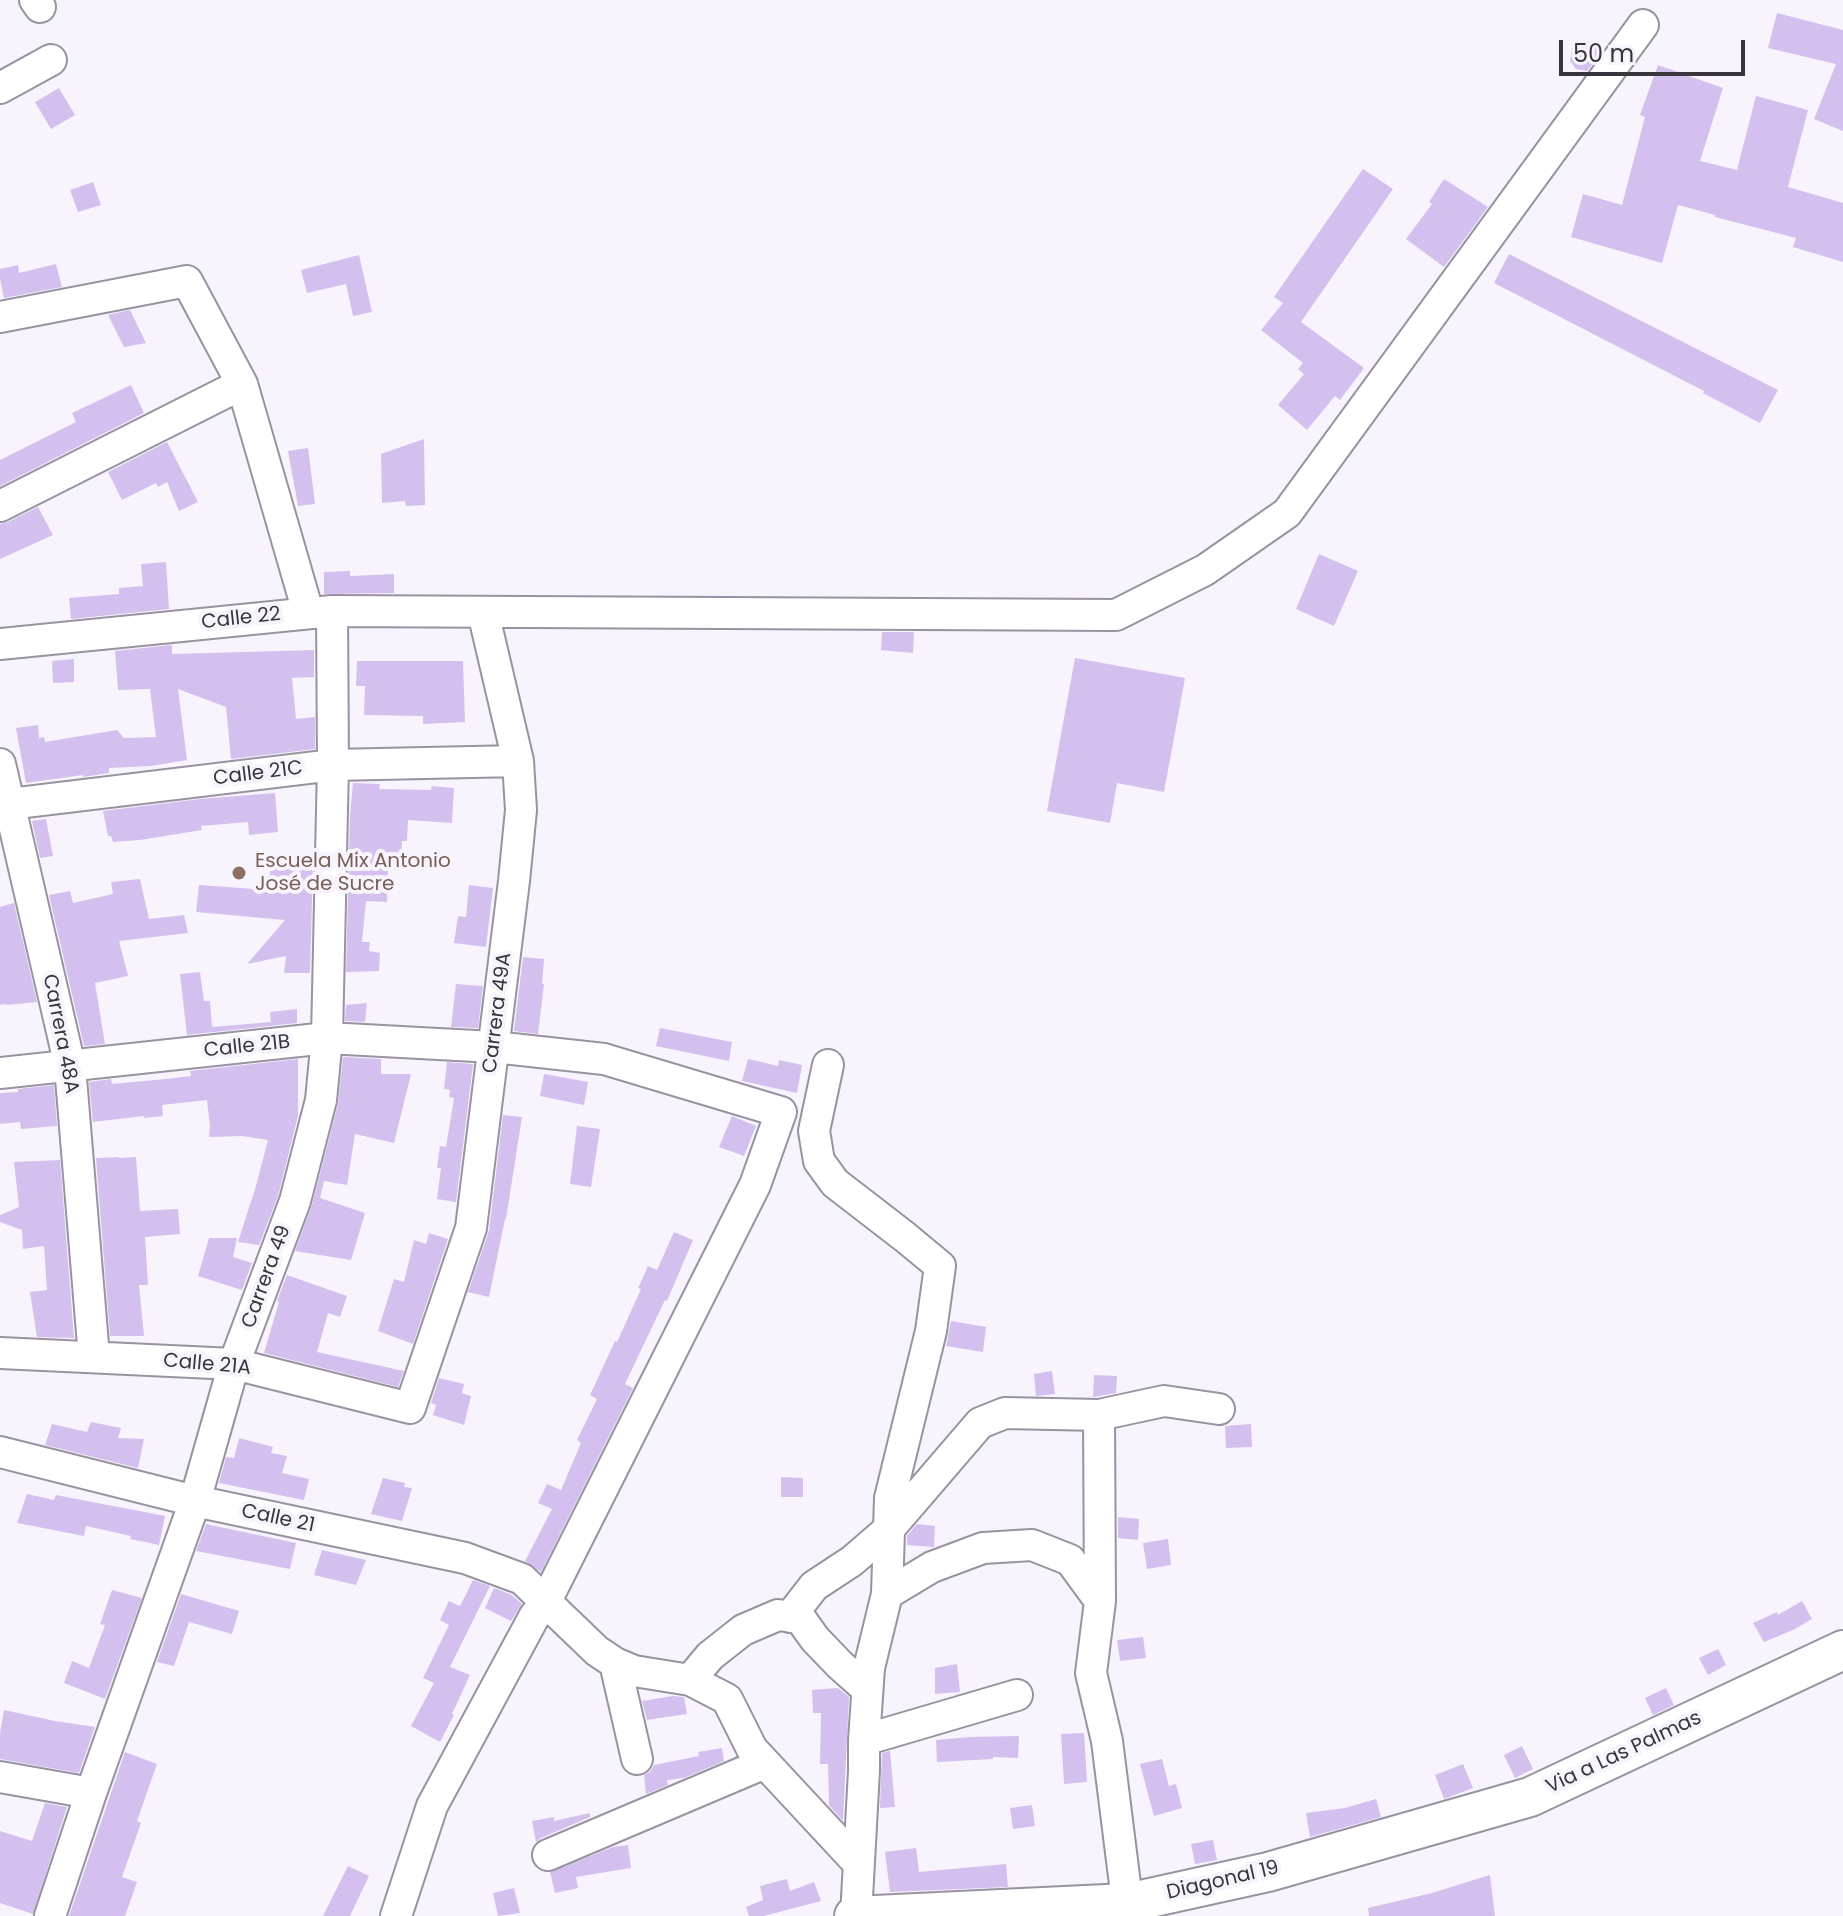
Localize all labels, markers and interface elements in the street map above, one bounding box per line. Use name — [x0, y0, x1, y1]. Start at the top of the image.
scale bar — [1563, 24, 1749, 74]
text: 50 m — [1573, 37, 1634, 70]
street label: Calle 22 — [200, 603, 282, 635]
street label: Calle 21C — [212, 757, 304, 791]
place label: Escuela Mix Antonio José de Sucre — [255, 850, 451, 897]
marker: Escuela Mix Antonio José de Sucre — [230, 864, 248, 882]
street label: Carrera 49A — [479, 951, 517, 1075]
street label: Carrera 48A — [37, 972, 83, 1096]
street label: Calle 21B — [203, 1031, 291, 1063]
street label: Carrera 49 — [237, 1222, 297, 1332]
street label: Calle 21A — [162, 1349, 252, 1381]
street label: Calle 21 — [239, 1500, 317, 1538]
street label: Via a Las Palmas — [1542, 1706, 1706, 1800]
street label: Diagonal 19 — [1165, 1856, 1281, 1906]

